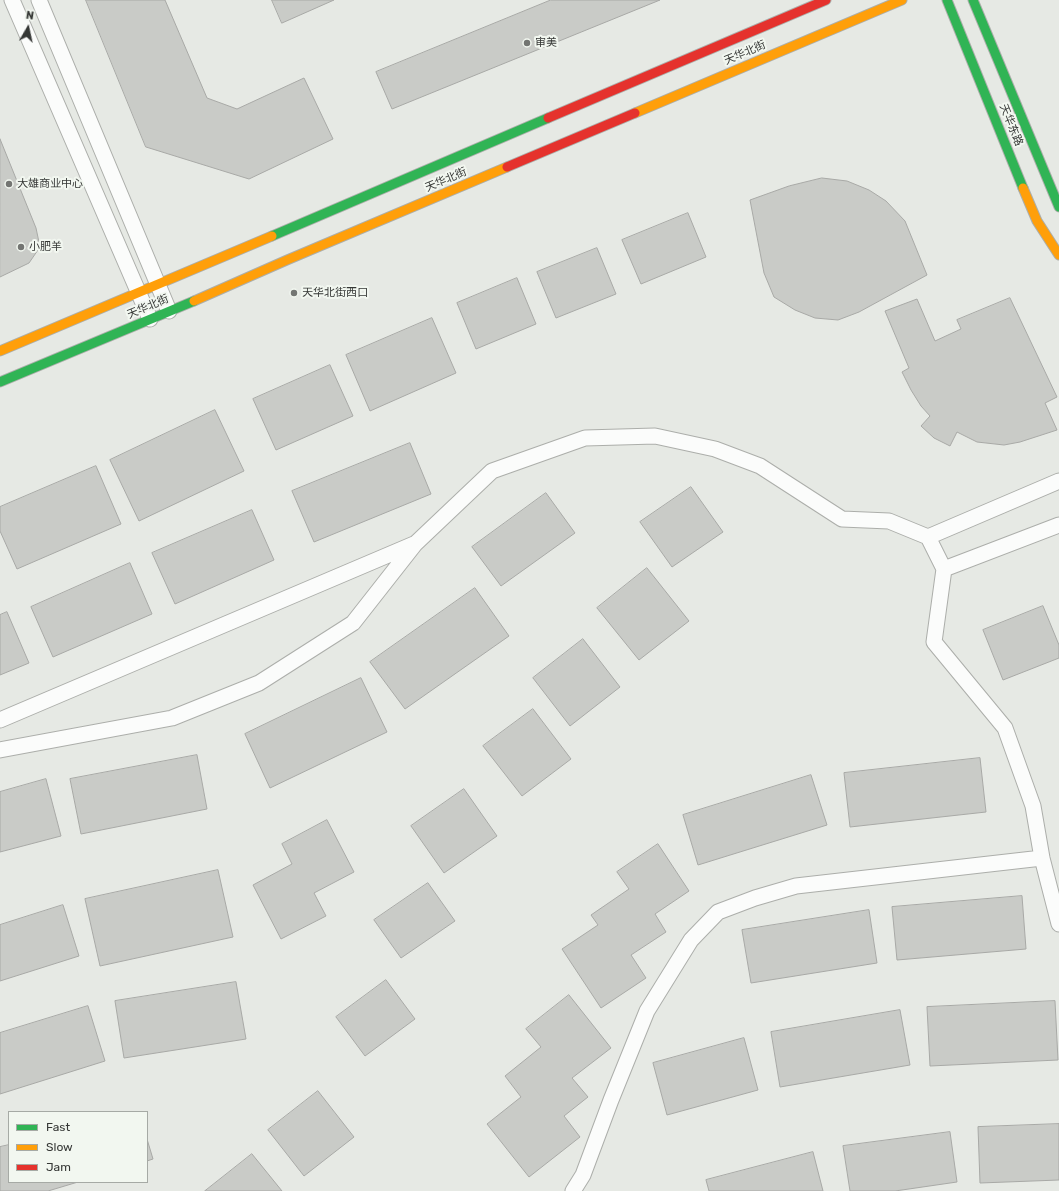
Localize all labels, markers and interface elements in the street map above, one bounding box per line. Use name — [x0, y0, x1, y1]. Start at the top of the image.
north arrow — [8, 8, 48, 48]
text: N — [25, 9, 35, 23]
place label: 审美 — [535, 36, 557, 50]
marker: 审美 — [522, 38, 532, 48]
street label: 天华北街 — [722, 38, 768, 68]
street label: 天华东路 — [997, 102, 1025, 148]
street label: 天华北街 — [423, 165, 469, 195]
place label: 大雄商业中心 — [17, 177, 83, 191]
marker: 大雄商业中心 — [4, 179, 14, 189]
place label: 小肥羊 — [29, 240, 62, 254]
marker: 小肥羊 — [16, 242, 26, 252]
place label: 天华北街西口 — [302, 286, 368, 300]
marker: 天华北街西口 — [289, 288, 299, 298]
street label: 天华北街 — [125, 292, 171, 322]
legend — [8, 1111, 148, 1183]
text: Fast — [46, 1120, 70, 1134]
text: Slow — [46, 1140, 73, 1154]
text: Jam — [46, 1160, 71, 1174]

